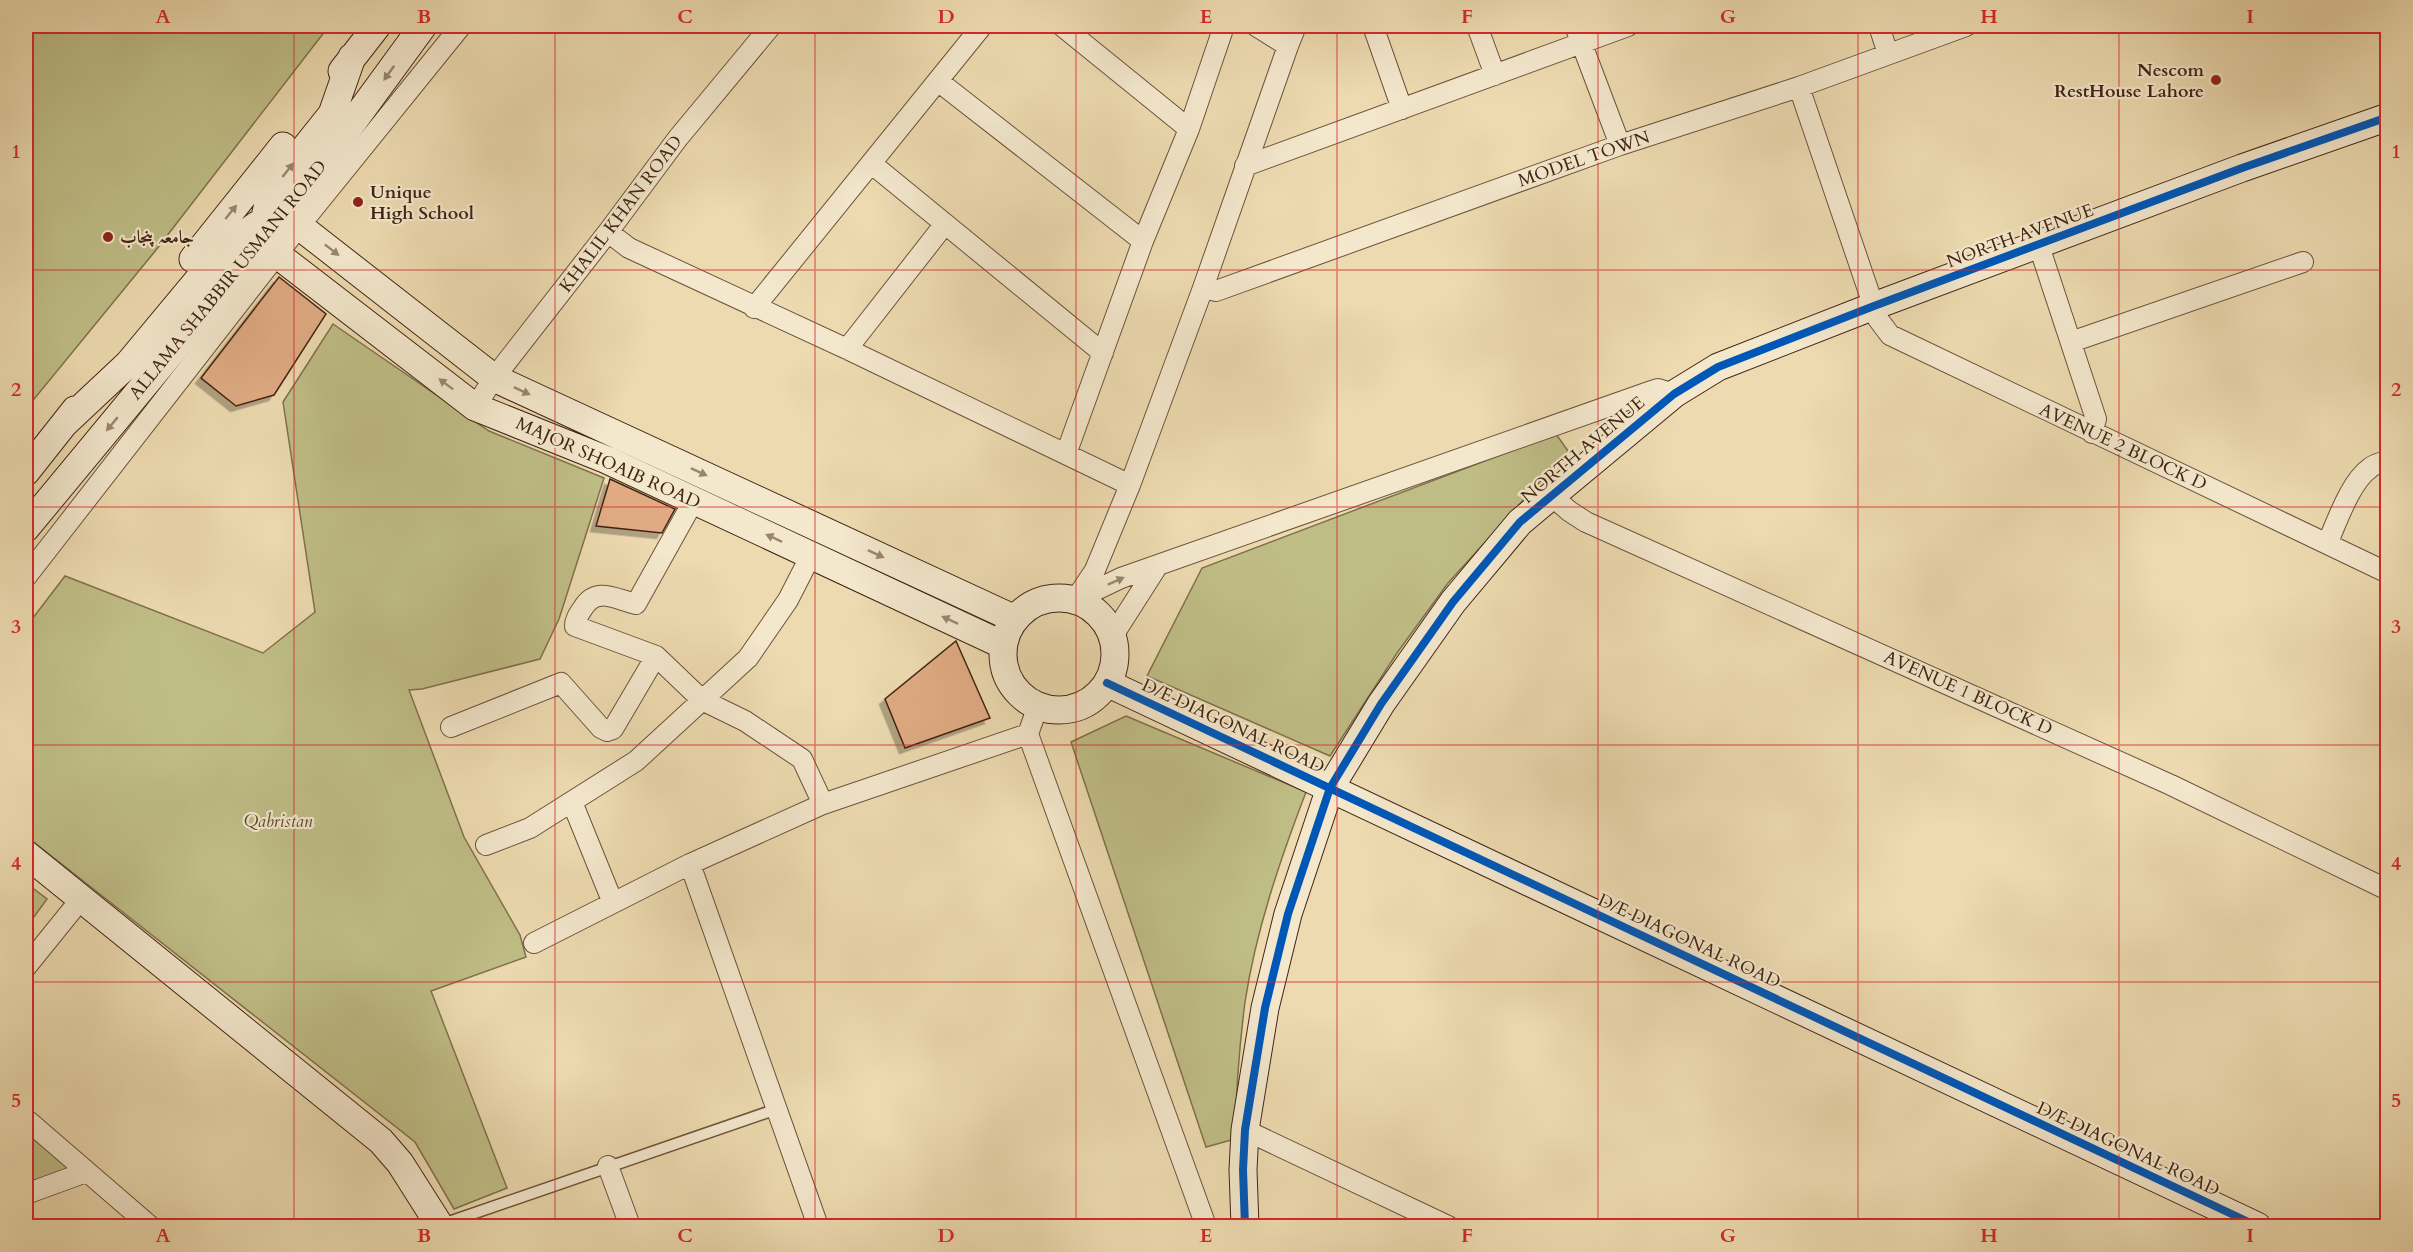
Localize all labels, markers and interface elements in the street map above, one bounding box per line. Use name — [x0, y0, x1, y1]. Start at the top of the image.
text: A — [155, 3, 171, 30]
text: B — [417, 3, 431, 30]
text: C — [677, 3, 693, 30]
text: D — [937, 3, 955, 30]
text: E — [1200, 3, 1212, 30]
text: F — [1461, 3, 1473, 30]
text: G — [1720, 3, 1736, 30]
text: H — [1980, 3, 1998, 30]
text: I — [2246, 3, 2254, 30]
place label: Nescom RestHouse Lahore — [2054, 58, 2204, 104]
one-way arrow — [383, 64, 395, 80]
marker: Nescom RestHouse Lahore — [2209, 73, 2223, 87]
street label: MODEL TOWN — [1515, 125, 1654, 193]
street label: KHALIL KHAN ROAD — [554, 130, 688, 298]
text: 1 — [11, 138, 21, 165]
text: 1 — [2391, 138, 2401, 165]
street label: ALLAMA SHABBIR USMANI ROAD — [123, 155, 333, 405]
one-way arrow — [281, 162, 294, 178]
place label: Unique High School — [370, 180, 474, 226]
marker: Unique High School — [351, 195, 365, 209]
street label: NORTH AVENUE — [1943, 198, 2097, 274]
one-way arrow — [224, 204, 237, 220]
place label: جامعہ پنجاب — [120, 225, 194, 250]
marker: جامعہ پنجاب — [101, 230, 115, 244]
one-way arrow — [324, 244, 339, 256]
text: 2 — [11, 376, 21, 403]
text: 2 — [2391, 376, 2401, 403]
one-way arrow — [438, 379, 453, 391]
one-way arrow — [513, 386, 530, 395]
street label: NORTH AVENUE — [1516, 391, 1650, 509]
street label: AVENUE 2 BLOCK D — [2035, 397, 2211, 497]
street label: MAJOR SHOAIB ROAD — [512, 411, 704, 515]
one-way arrow — [107, 416, 119, 431]
one-way arrow — [690, 468, 707, 477]
one-way arrow — [765, 533, 782, 542]
one-way arrow — [867, 550, 884, 559]
one-way arrow — [1107, 576, 1124, 585]
text: 3 — [11, 613, 21, 640]
text: 3 — [2391, 613, 2401, 640]
one-way arrow — [942, 616, 959, 625]
street label: AVENUE 1 BLOCK D — [1880, 644, 2056, 742]
street label: D/E DIAGONAL ROAD — [1137, 673, 1329, 779]
park label: Qabristan — [243, 809, 313, 834]
text: 4 — [11, 850, 21, 877]
text: 4 — [2391, 850, 2401, 877]
street label: D/E DIAGONAL ROAD — [1593, 888, 1785, 994]
text: 5 — [11, 1087, 21, 1114]
text: 5 — [2391, 1087, 2401, 1114]
street label: D/E DIAGONAL ROAD — [2032, 1096, 2224, 1202]
text: A — [155, 1222, 171, 1249]
text: B — [417, 1222, 431, 1249]
text: C — [677, 1222, 693, 1249]
text: D — [937, 1222, 955, 1249]
text: E — [1200, 1222, 1212, 1249]
text: F — [1461, 1222, 1473, 1249]
text: G — [1720, 1222, 1736, 1249]
text: H — [1980, 1222, 1998, 1249]
text: I — [2246, 1222, 2254, 1249]

